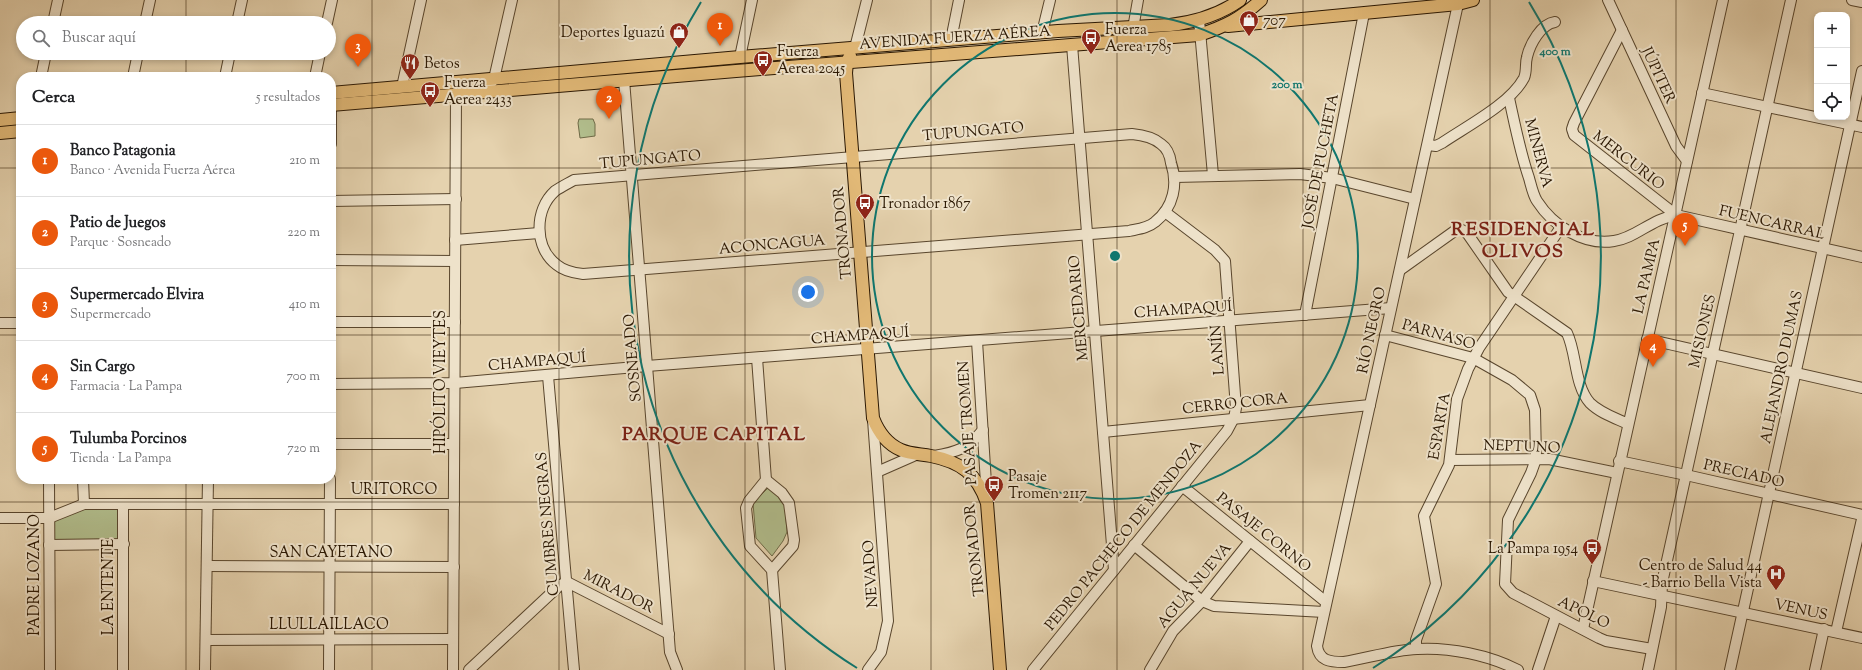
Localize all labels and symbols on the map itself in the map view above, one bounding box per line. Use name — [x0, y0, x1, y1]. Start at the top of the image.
shop icon: 707 — [1238, 9, 1260, 37]
place label: 707 — [1263, 11, 1286, 32]
pin: 1 — [707, 13, 733, 46]
street label: AVENIDA FUERZA AÉREA — [858, 20, 1052, 56]
place label: Fuerza Aerea 1785 — [1105, 20, 1171, 58]
shop icon: Deportes Iguazú — [668, 21, 690, 49]
place label: Deportes Iguazú — [561, 23, 665, 44]
bus stop icon: Fuerza Aerea 1785 — [1080, 27, 1102, 55]
pin: 3 — [345, 34, 371, 67]
place label: Fuerza Aerea 2045 — [777, 42, 845, 80]
street label: JÚPITER — [1635, 42, 1682, 108]
text: 400 m — [1538, 43, 1571, 61]
bus stop icon: Fuerza Aerea 2045 — [752, 49, 774, 77]
restaurant icon: Betos — [399, 52, 421, 80]
place label: Betos — [424, 54, 460, 75]
place label: Fuerza Aerea 2433 — [444, 73, 512, 111]
text: 200 m — [1272, 76, 1302, 94]
bus stop icon: Fuerza Aerea 2433 — [419, 80, 441, 108]
pin: 2 — [596, 86, 622, 119]
street label: JOSÉ DE PUCHETA — [1297, 92, 1345, 232]
street label: MINERVA — [1518, 116, 1557, 190]
street label: TUPUNGATO — [921, 118, 1025, 147]
street label: MERCURIO — [1588, 126, 1669, 196]
street label: TUPUNGATO — [598, 146, 702, 175]
street label: TRONADOR — [829, 185, 858, 280]
bus stop icon: Tronador 1867 — [854, 192, 876, 220]
place label: Tronador 1867 — [879, 194, 971, 215]
street label: FUENCARRAL — [1717, 201, 1827, 246]
pin: 5 — [1672, 213, 1698, 246]
district label: RESIDENCIAL OLIVOS — [1451, 217, 1595, 266]
street label: ACONCAGUA — [718, 230, 826, 261]
street label: LA PAMPA — [1629, 237, 1666, 316]
centre of rings — [1108, 249, 1122, 263]
street label: MERCEDARIO — [1064, 254, 1095, 362]
your location — [798, 282, 818, 302]
street label: RÍO NEGRO — [1352, 285, 1392, 376]
street label: ALEJANDRO DUMAS — [1756, 289, 1809, 446]
street label: MISIONES — [1685, 292, 1722, 370]
street label: CHAMPAQUÍ — [1133, 296, 1233, 324]
street label: HIPÓLITO VIEYTES — [429, 310, 452, 454]
street label: SOSNEADO — [619, 313, 648, 403]
street label: PARNASO — [1399, 315, 1478, 356]
street label: CHAMPAQUÍ — [810, 322, 910, 350]
street label: LANÍN — [1205, 324, 1231, 376]
pin: 4 — [1640, 334, 1666, 367]
street label: CHAMPAQUÍ — [487, 347, 587, 377]
street label: PASAJE TROMEN — [954, 360, 983, 486]
street label: CERRO CORA — [1181, 389, 1289, 420]
street label: ESPARTA — [1424, 391, 1457, 462]
district label: PARQUE CAPITAL — [622, 422, 806, 449]
street label: PEDRO PACHECO DE MENDOZA — [1041, 436, 1208, 636]
street label: NEPTUNO — [1483, 436, 1561, 459]
street label: CUMBRES NEGRAS — [532, 451, 565, 597]
street label: PRECIADO — [1701, 455, 1786, 494]
place label: Pasaje Tromen 2117 — [1008, 467, 1088, 505]
bus stop icon: Pasaje Tromen 2117 — [983, 474, 1005, 502]
street label: URITORCO — [351, 480, 437, 501]
street label: PASAJE CORNO — [1211, 488, 1315, 578]
street label: TRONADOR — [960, 502, 991, 597]
street label: PADRE LOZANO — [25, 514, 46, 636]
bus stop icon: La Pampa 1954 — [1581, 537, 1603, 565]
street label: LA ENTENTE — [99, 539, 120, 635]
street label: NEVADO — [859, 539, 884, 608]
street label: AGUA NUEVA — [1153, 539, 1237, 633]
place label: La Pampa 1954 — [1488, 539, 1578, 560]
street label: SAN CAYETANO — [269, 543, 393, 564]
place label: Centro de Salud 44 - Barrio Bella Vista — [1639, 556, 1762, 594]
hospital icon: Centro de Salud 44 - Barrio Bella Vista — [1765, 563, 1787, 591]
street label: MIRADOR — [579, 565, 658, 619]
street label: APOLO — [1554, 592, 1613, 635]
street label: VENUS — [1772, 595, 1829, 626]
street label: LLULLAILLACO — [269, 615, 389, 636]

